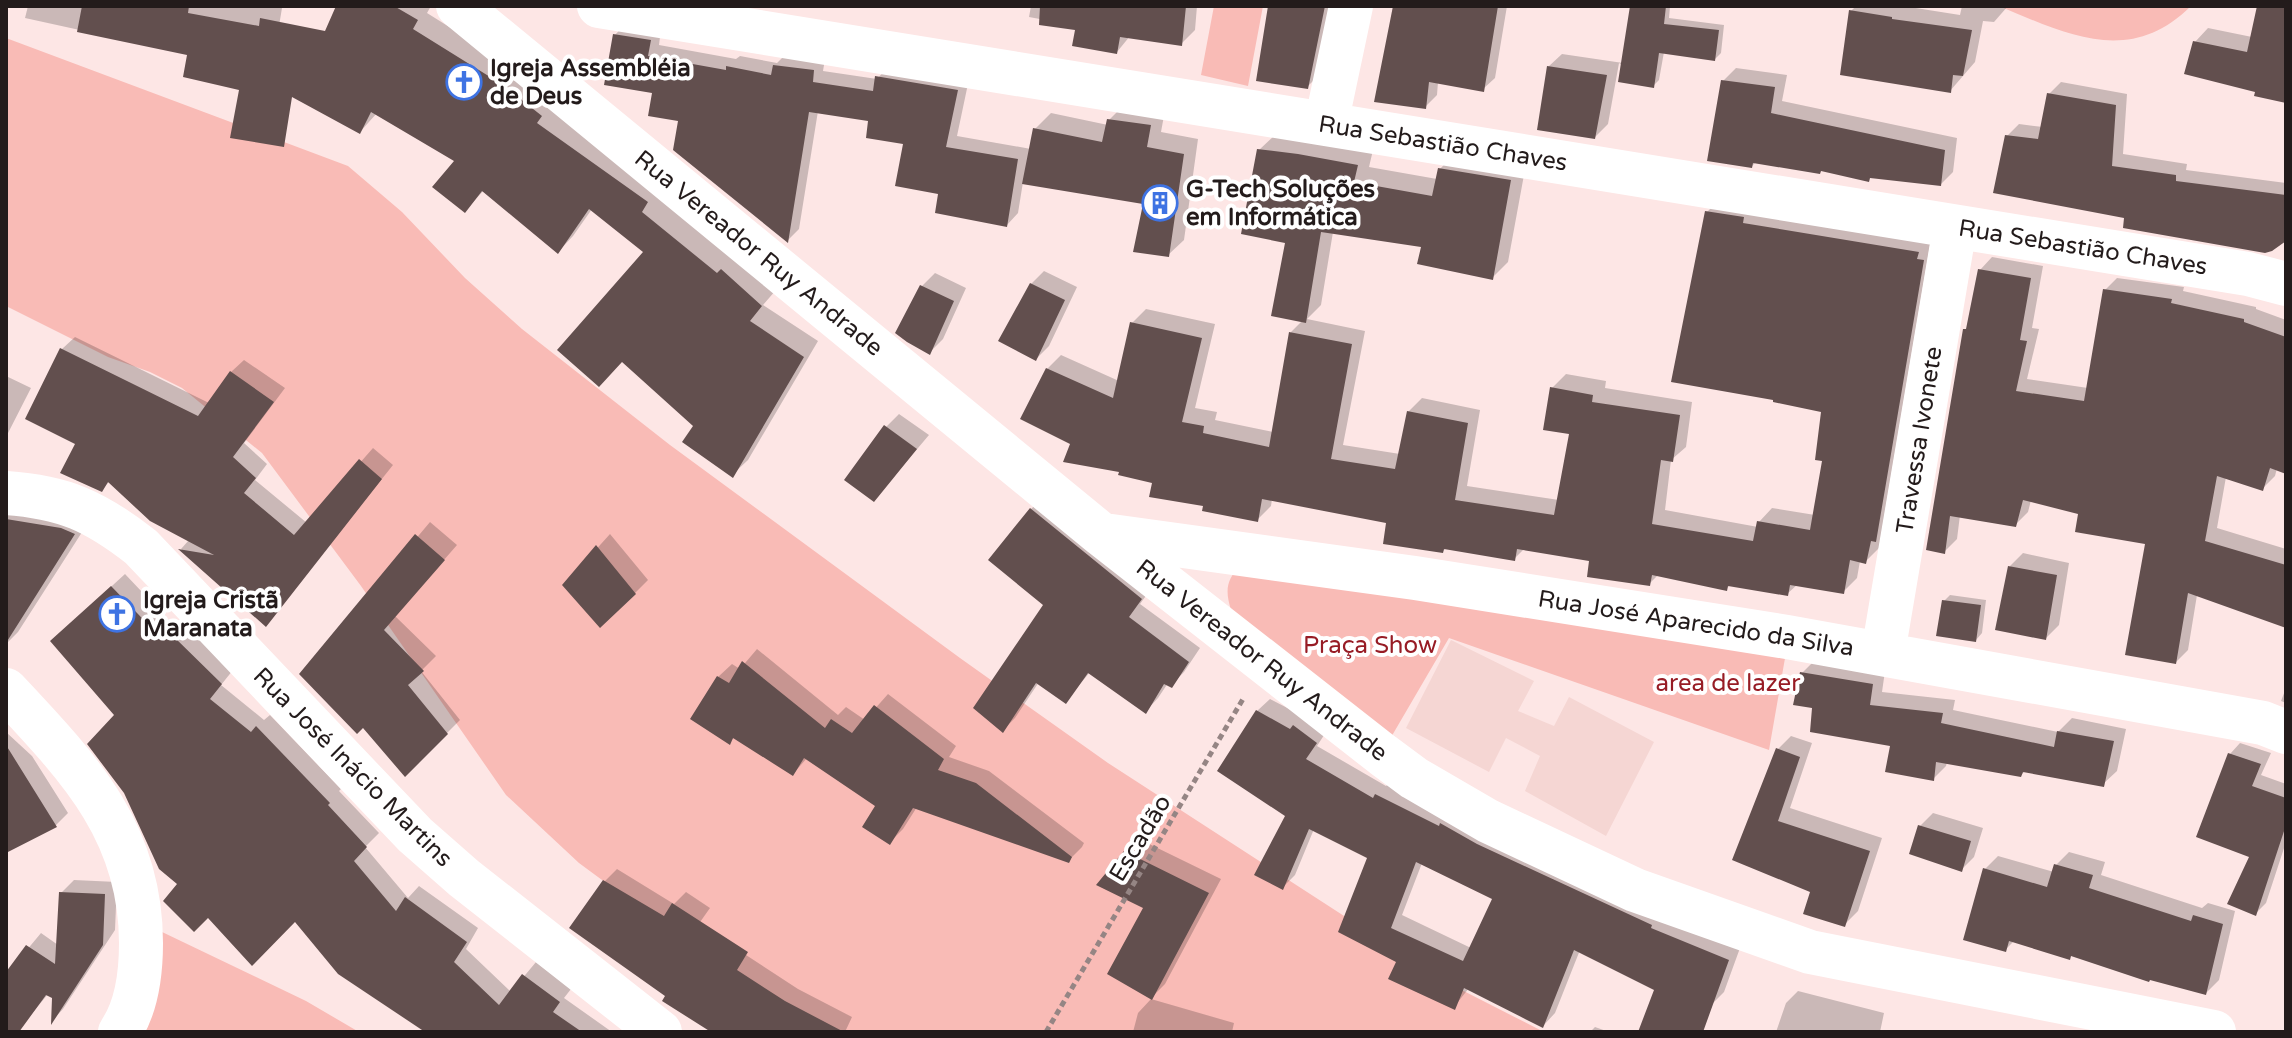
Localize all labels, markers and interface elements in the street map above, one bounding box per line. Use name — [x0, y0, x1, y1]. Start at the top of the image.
place label: Igreja Assembléia de Deus — [490, 54, 691, 111]
church icon: Igreja Assembléia de Deus — [445, 63, 483, 101]
street label: Rua Sebastião Chaves — [1316, 109, 1569, 177]
street label: Rua Vereador Ruy Andrade — [629, 144, 889, 363]
place label: G-Tech Soluções em Informática — [1186, 175, 1375, 232]
building icon: G-Tech Soluções em Informática — [1141, 184, 1179, 222]
street label: Rua Sebastião Chaves — [1956, 213, 2209, 281]
street label: Travessa Ivonete — [1890, 344, 1949, 536]
street label: Rua Vereador Ruy Andrade — [1130, 553, 1393, 768]
street label: Rua José Aparecido da Silva — [1536, 584, 1856, 663]
place label: Igreja Cristã Maranata — [143, 586, 279, 643]
church icon: Igreja Cristã Maranata — [98, 595, 136, 633]
park label: Praça Show — [1303, 631, 1437, 660]
street label: Rua José Inácio Martins — [247, 662, 458, 873]
park label: area de lazer — [1656, 669, 1801, 698]
street label: Escadão — [1103, 790, 1178, 887]

